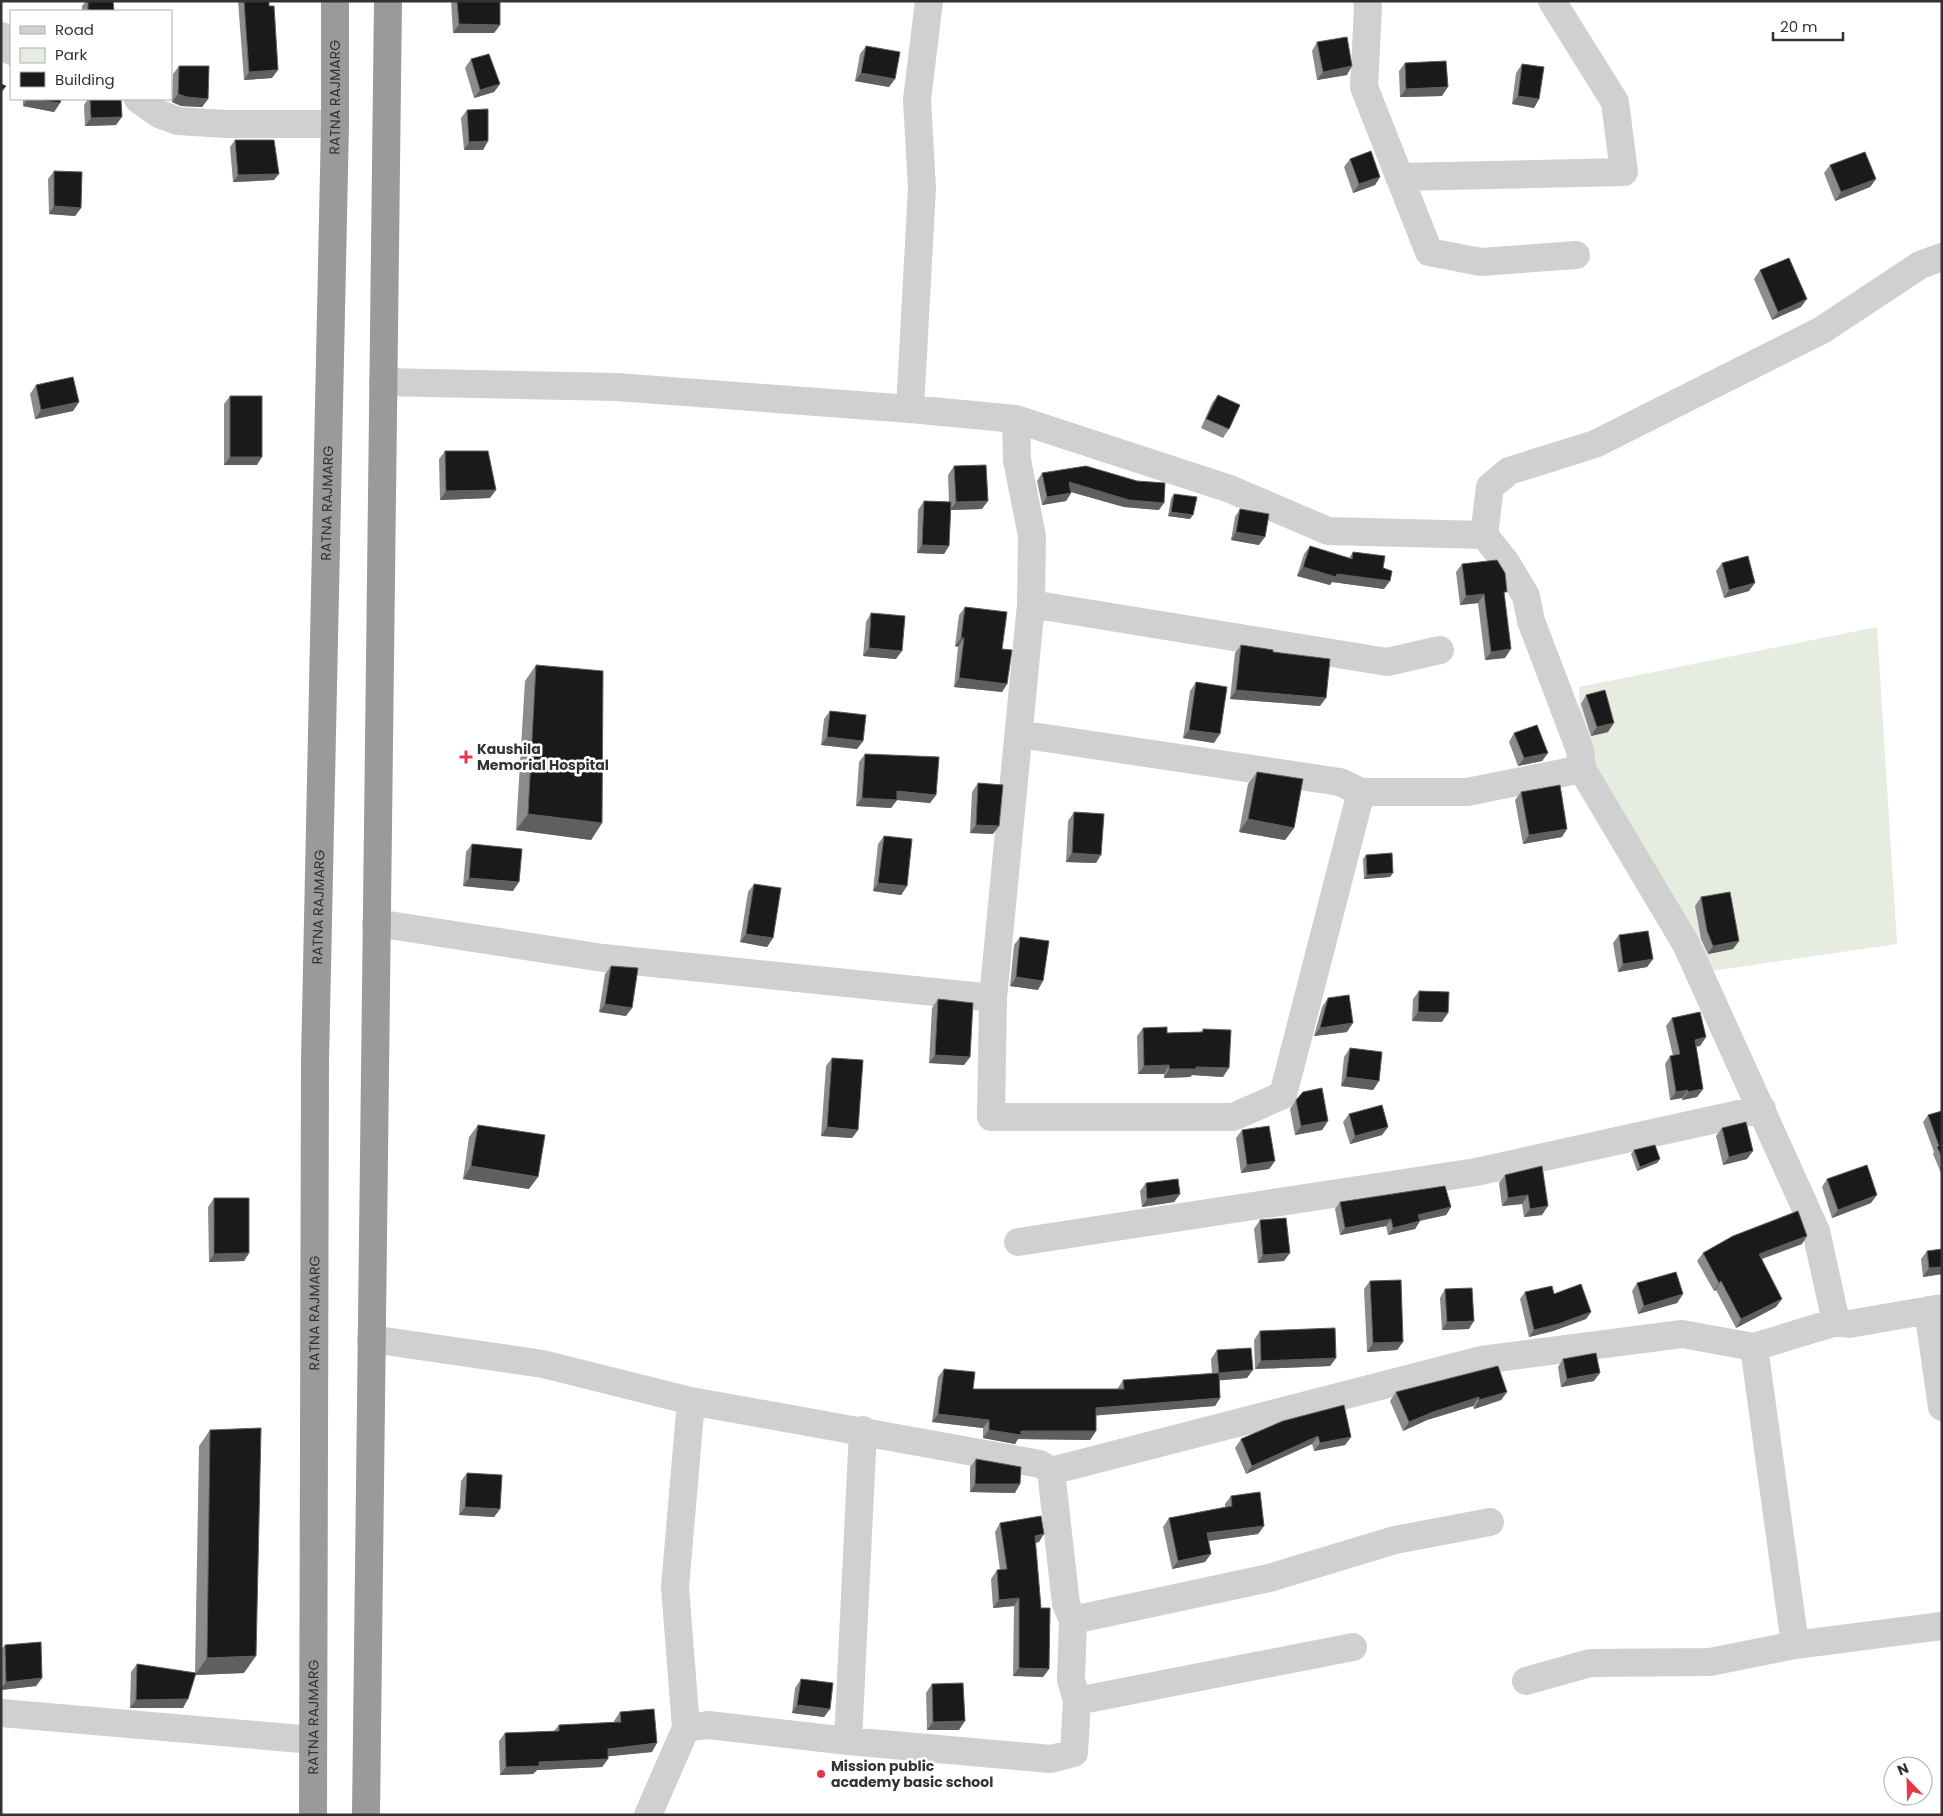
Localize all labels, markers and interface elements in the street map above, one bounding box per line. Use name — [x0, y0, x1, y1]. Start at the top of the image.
legend — [10, 10, 172, 100]
scale bar — [1773, 10, 1843, 42]
text: 20 m — [1780, 16, 1818, 37]
text: Road — [55, 19, 94, 40]
street label: RATNA RAJMARG — [324, 40, 345, 155]
text: Park — [55, 44, 87, 65]
text: Building — [55, 69, 115, 90]
street label: RATNA RAJMARG — [316, 445, 338, 561]
place label: Kaushila Memorial Hospital — [477, 739, 609, 775]
marker: Kaushila Memorial Hospital — [459, 750, 473, 764]
street label: RATNA RAJMARG — [307, 849, 330, 965]
street label: RATNA RAJMARG — [304, 1255, 324, 1370]
street label: RATNA RAJMARG — [303, 1659, 323, 1774]
place label: Mission public academy basic school — [831, 1756, 993, 1792]
north arrow — [1883, 1756, 1933, 1806]
text: N — [1894, 1758, 1912, 1780]
marker: Mission public academy basic school — [815, 1768, 827, 1780]

